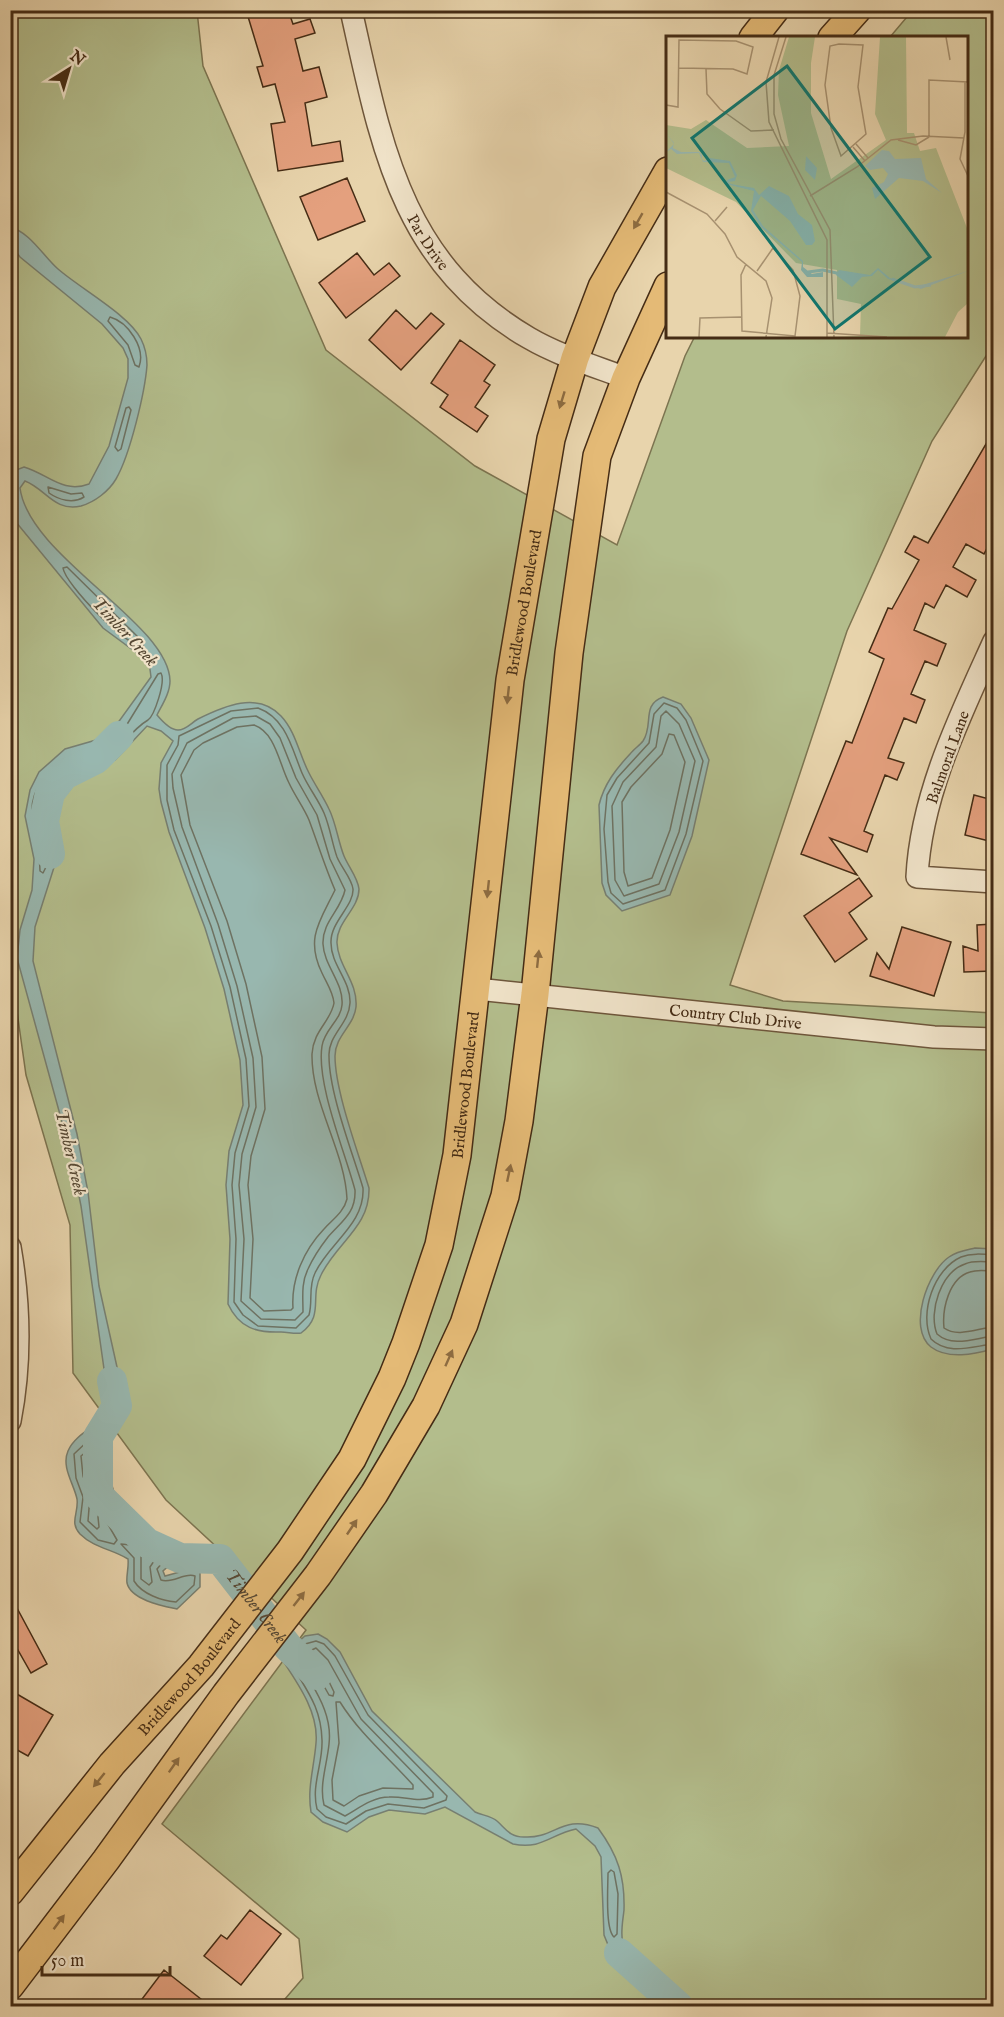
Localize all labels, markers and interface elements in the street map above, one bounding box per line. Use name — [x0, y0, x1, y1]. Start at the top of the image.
inset map — [666, 36, 968, 338]
north arrow — [39, 39, 99, 99]
text: N — [64, 46, 88, 71]
street label: Par Drive — [401, 211, 452, 275]
one-way arrow — [633, 213, 643, 230]
one-way arrow — [557, 391, 566, 409]
street label: Bridlewood Boulevard — [503, 528, 547, 678]
water label: Timber Creek — [86, 592, 162, 672]
one-way arrow — [504, 685, 513, 704]
street label: Balmoral Lane — [923, 708, 975, 807]
one-way arrow — [483, 879, 493, 898]
one-way arrow — [533, 949, 543, 968]
street label: Country Club Drive — [668, 1001, 803, 1035]
street label: Bridlewood Boulevard — [449, 1010, 485, 1160]
water label: Timber Creek — [48, 1107, 91, 1198]
one-way arrow — [505, 1164, 515, 1182]
one-way arrow — [445, 1349, 454, 1367]
one-way arrow — [346, 1519, 358, 1535]
water label: Timber Creek — [219, 1565, 291, 1649]
one-way arrow — [292, 1592, 304, 1607]
street label: Bridlewood Boulevard — [135, 1615, 246, 1741]
one-way arrow — [168, 1758, 180, 1773]
one-way arrow — [92, 1772, 105, 1788]
one-way arrow — [52, 1915, 64, 1930]
scale bar — [42, 1939, 170, 1977]
text: 50 m — [51, 1950, 84, 1973]

